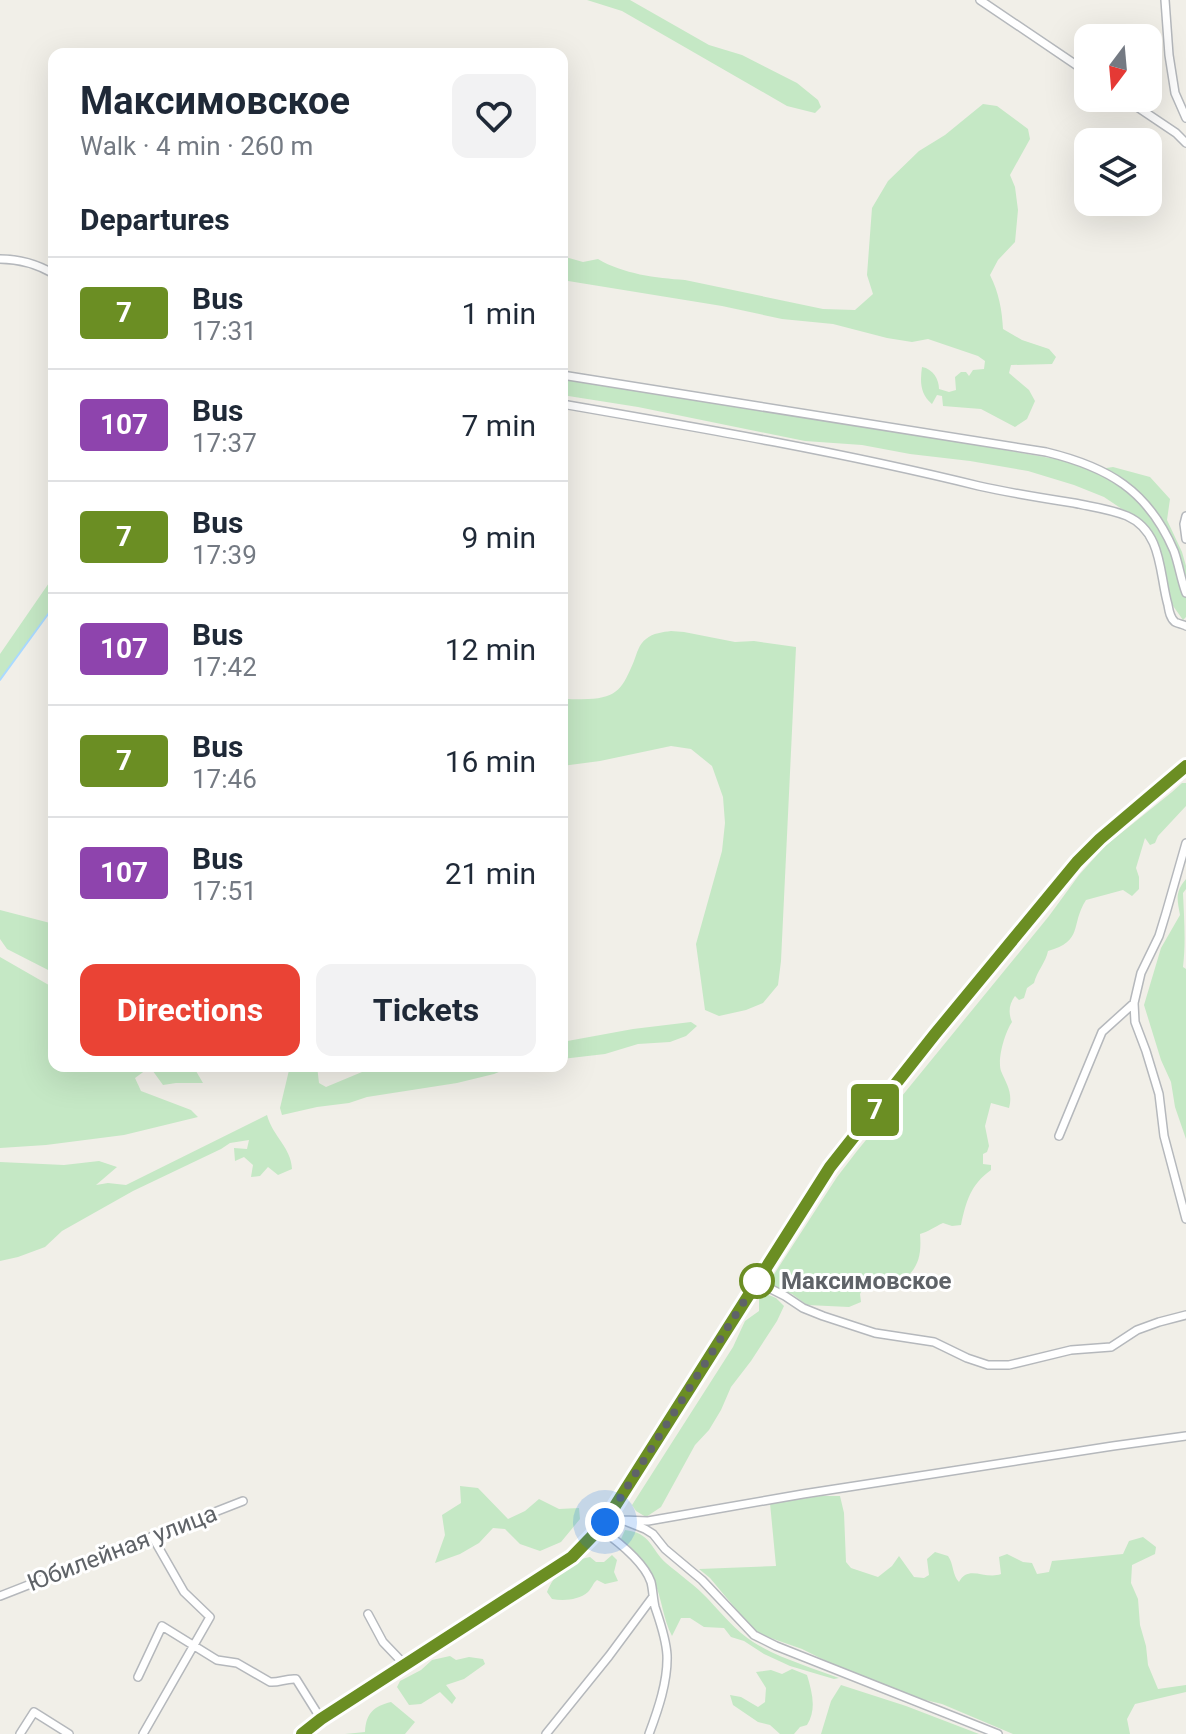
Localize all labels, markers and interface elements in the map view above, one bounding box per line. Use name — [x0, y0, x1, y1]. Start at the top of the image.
north arrow — [1074, 24, 1162, 112]
map controls — [1074, 24, 1162, 216]
button: heart — [452, 74, 536, 158]
text: Максимовское — [80, 79, 350, 123]
button: layers — [1074, 128, 1162, 216]
text: Walk · 4 min · 260 m — [80, 131, 313, 161]
text: Departures — [80, 202, 230, 237]
text: Bus — [192, 281, 243, 316]
text: 7 — [116, 296, 132, 329]
text: 1 min — [462, 296, 536, 331]
text: 17:31 — [192, 316, 257, 346]
text: Bus — [192, 393, 243, 428]
text: 107 — [100, 408, 148, 441]
text: 7 min — [462, 408, 536, 443]
text: 17:37 — [192, 428, 257, 458]
text: Bus — [192, 505, 243, 540]
text: 7 — [116, 520, 132, 553]
text: 9 min — [462, 520, 536, 555]
text: 17:39 — [192, 540, 257, 570]
text: Bus — [192, 617, 243, 652]
text: 107 — [100, 632, 148, 665]
text: 12 min — [445, 632, 536, 667]
text: 17:42 — [192, 652, 257, 682]
text: Bus — [192, 729, 243, 764]
text: 7 — [116, 744, 132, 777]
text: 16 min — [445, 744, 536, 779]
text: 17:46 — [192, 764, 257, 794]
text: Bus — [192, 841, 243, 876]
text: 107 — [100, 856, 148, 889]
text: 21 min — [445, 856, 536, 891]
text: 17:51 — [192, 876, 257, 906]
button: Directions — [80, 964, 300, 1056]
button: Tickets — [316, 964, 536, 1056]
line badge: 7 — [849, 1084, 901, 1136]
text: 7 — [867, 1093, 883, 1126]
marker: Максимовское — [740, 1264, 774, 1298]
place label: Максимовское — [781, 1267, 952, 1295]
street label: Юбилейная улица — [23, 1499, 221, 1597]
your location — [585, 1502, 625, 1542]

